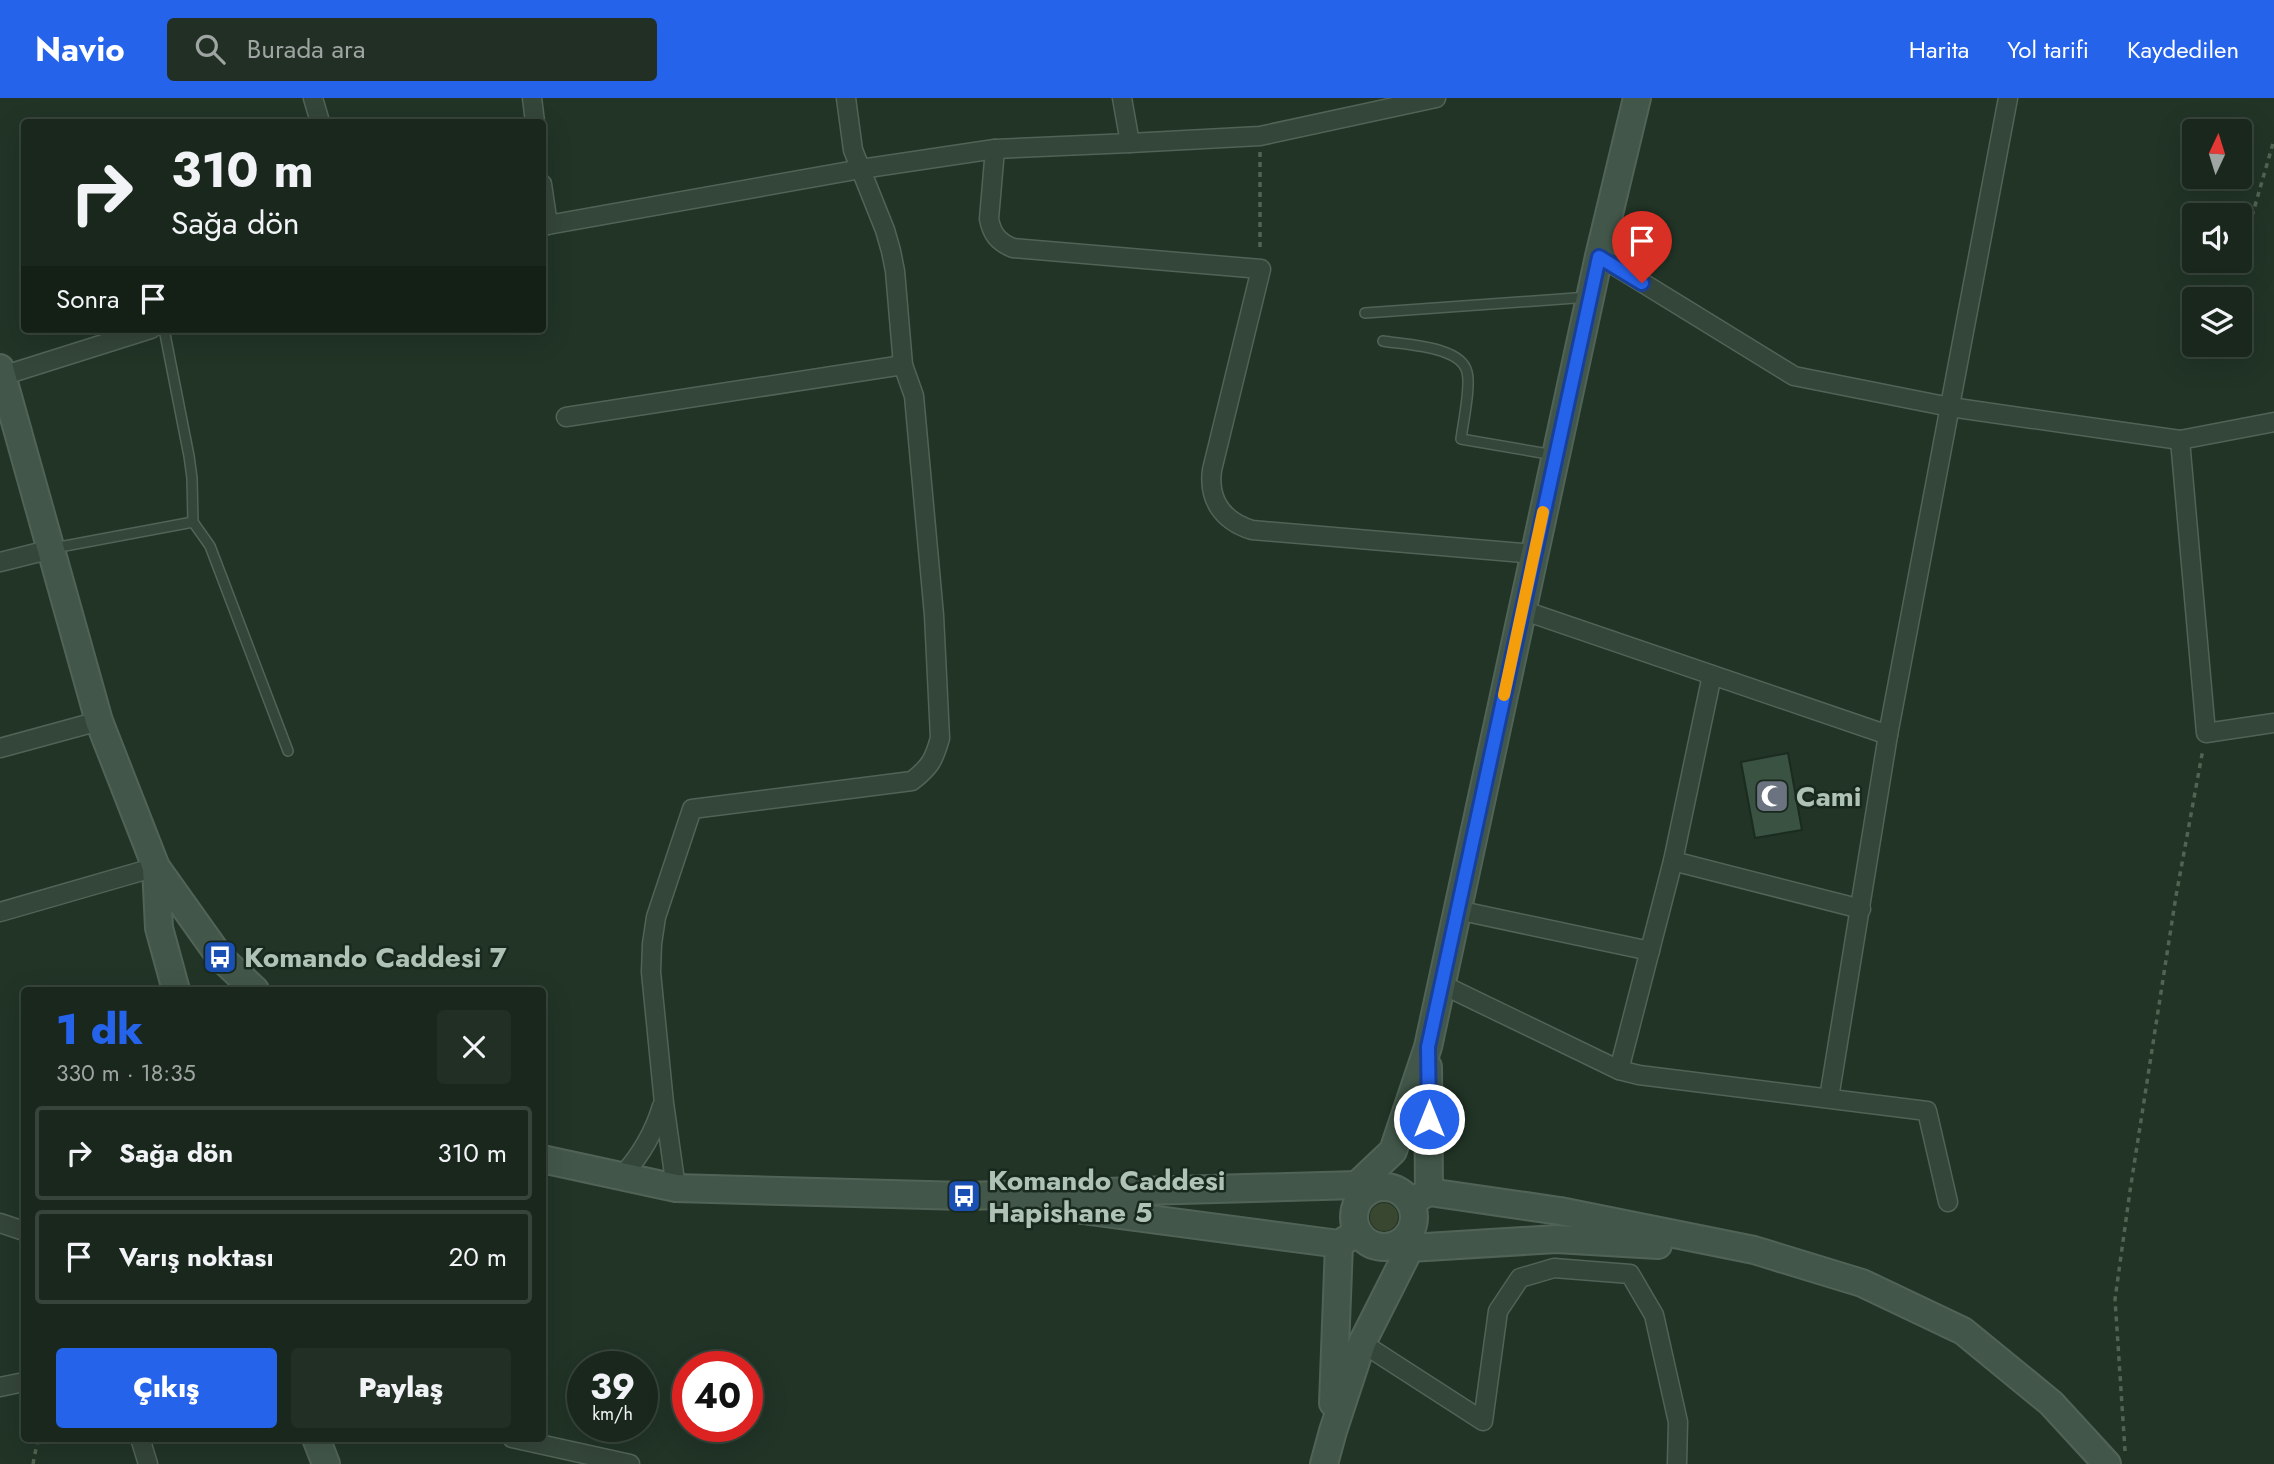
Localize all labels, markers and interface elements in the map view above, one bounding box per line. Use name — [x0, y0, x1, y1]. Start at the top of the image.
search box — [167, 18, 657, 81]
text: Navio — [35, 26, 125, 73]
icon: search — [191, 30, 229, 68]
text: Burada ara — [247, 30, 365, 68]
text: Harita — [1909, 32, 1969, 67]
text: Yol tarifi — [2007, 32, 2089, 67]
text: Kaydedilen — [2127, 32, 2239, 67]
north arrow — [2182, 119, 2252, 189]
map controls — [2182, 119, 2252, 357]
text: 310 m — [171, 135, 314, 205]
icon: right — [56, 147, 147, 238]
text: Sağa dön — [171, 200, 300, 246]
button: sound — [2182, 203, 2252, 273]
pin — [1612, 211, 1672, 283]
icon: arrive — [1623, 222, 1661, 260]
text: Sonra — [56, 280, 120, 318]
icon: arrive — [134, 280, 172, 318]
button: layers — [2182, 287, 2252, 357]
place label: Cami — [1796, 776, 1861, 817]
mosque icon: Cami — [1753, 777, 1791, 815]
place label: Komando Caddesi 7 — [244, 937, 507, 978]
bus stop icon: Komando Caddesi 7 — [201, 938, 239, 976]
text: 1 dk — [56, 999, 143, 1060]
button: close — [437, 1010, 511, 1084]
text: 330 m · 18:35 — [56, 1056, 196, 1090]
position arrow — [1392, 1082, 1466, 1156]
icon: right — [60, 1134, 98, 1172]
text: Sağa dön — [119, 1134, 233, 1172]
text: 310 m — [437, 1134, 507, 1172]
place label: Komando Caddesi Hapishane 5 — [988, 1160, 1225, 1233]
bus stop icon: Komando Caddesi Hapishane 5 — [945, 1177, 983, 1215]
icon: arrive — [60, 1238, 98, 1276]
text: Varış noktası — [119, 1238, 274, 1276]
text: 20 m — [449, 1238, 507, 1276]
button: Çıkış — [56, 1348, 277, 1428]
button: Paylaş — [291, 1348, 511, 1428]
speed limit sign: 40 — [672, 1351, 763, 1442]
text: 39 — [590, 1362, 635, 1412]
text: km/h — [592, 1401, 633, 1427]

